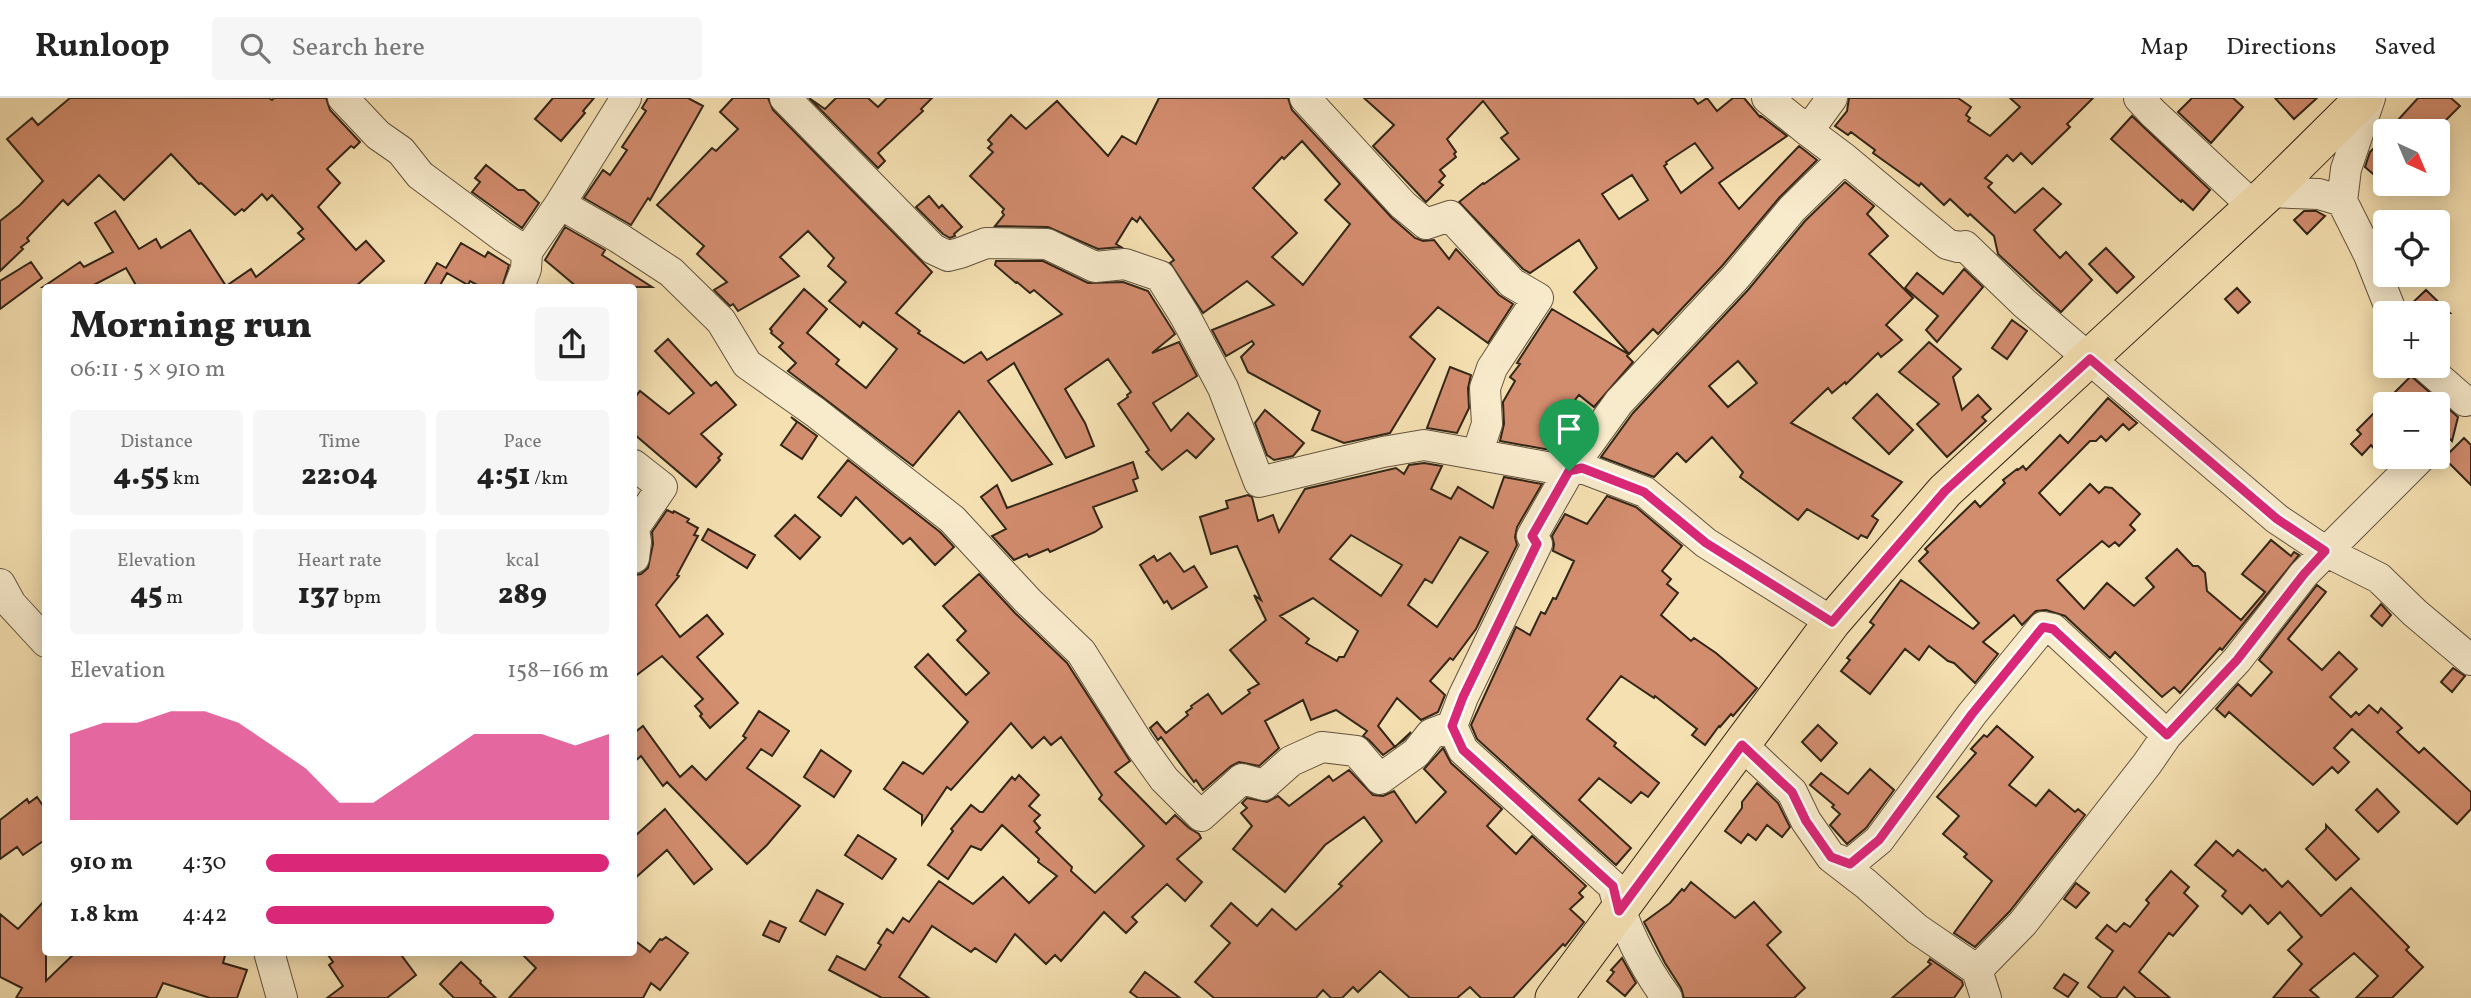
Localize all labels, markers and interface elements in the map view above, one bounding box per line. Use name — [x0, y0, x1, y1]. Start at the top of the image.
search box — [212, 17, 702, 80]
text: Runloop — [35, 25, 170, 71]
icon: search — [236, 29, 274, 67]
text: Search here — [292, 30, 425, 66]
text: Map — [2140, 31, 2188, 65]
text: Directions — [2226, 31, 2336, 65]
text: Saved — [2374, 31, 2436, 65]
north arrow — [2373, 119, 2450, 196]
map controls — [2373, 119, 2450, 469]
button: locate — [2373, 210, 2450, 287]
text: Morning run — [70, 301, 312, 354]
button: + — [2373, 301, 2450, 378]
button: share — [535, 307, 609, 381]
text: 06:11 · 5 × 910 m — [70, 354, 225, 386]
button: − — [2373, 392, 2450, 469]
pin — [1539, 399, 1599, 471]
icon: arrive — [1550, 410, 1588, 448]
text: Distance — [120, 429, 193, 455]
text: Time — [319, 429, 360, 455]
text: Pace — [503, 429, 542, 455]
text: 4.55 — [113, 455, 169, 497]
text: 22:04 — [301, 455, 378, 497]
text: 4:51 — [477, 455, 531, 497]
text: km — [169, 466, 200, 492]
text: /km — [531, 466, 568, 492]
text: Elevation — [117, 548, 196, 574]
text: Heart rate — [298, 548, 381, 574]
text: kcal — [506, 548, 539, 574]
text: 45 — [130, 574, 162, 616]
text: 137 — [298, 574, 339, 616]
text: 289 — [498, 574, 547, 616]
text: m — [162, 585, 183, 611]
text: bpm — [339, 585, 381, 611]
text: Elevation — [70, 655, 166, 687]
text: 158–166 m — [507, 655, 609, 687]
text: 910 m — [70, 847, 133, 879]
text: 4:30 — [182, 847, 226, 879]
text: 1.8 km — [70, 899, 139, 931]
text: 4:42 — [182, 899, 227, 931]

